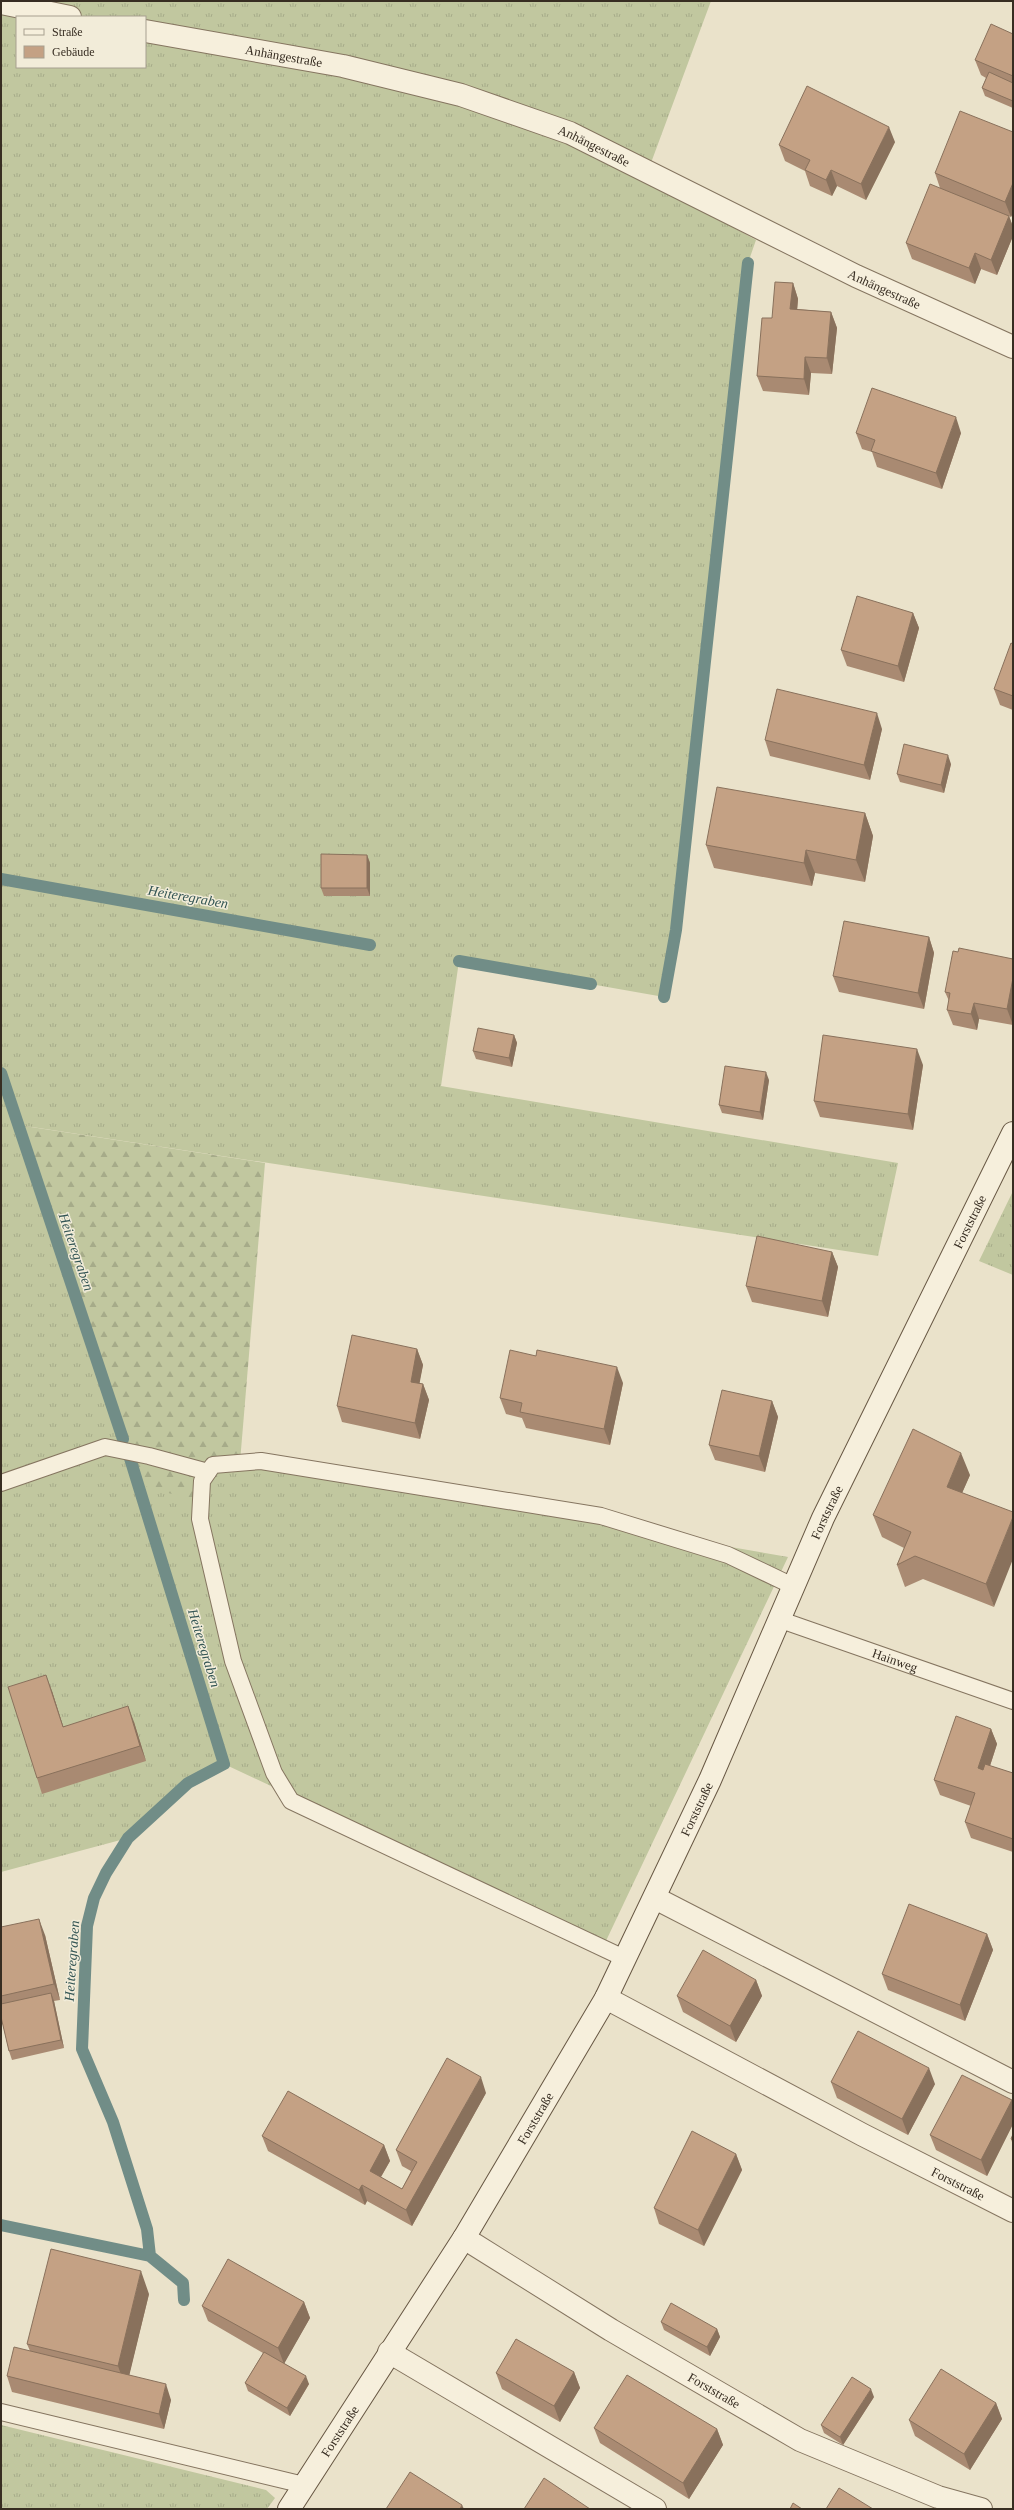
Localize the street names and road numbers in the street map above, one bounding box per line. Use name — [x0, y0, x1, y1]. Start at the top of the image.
street label: Anhängestraße — [244, 41, 324, 70]
street label: Anhängestraße — [556, 122, 633, 169]
street label: Anhängestraße — [846, 266, 923, 312]
street label: Forststraße — [950, 1192, 989, 1251]
street label: Forststraße — [807, 1483, 846, 1541]
street label: Hainweg — [870, 1645, 920, 1675]
street label: Forststraße — [677, 1779, 716, 1838]
street label: Forststraße — [514, 2089, 556, 2147]
street label: Forststraße — [929, 2163, 988, 2203]
street label: Forststraße — [686, 2369, 743, 2411]
street label: Forststraße — [317, 2402, 362, 2459]

